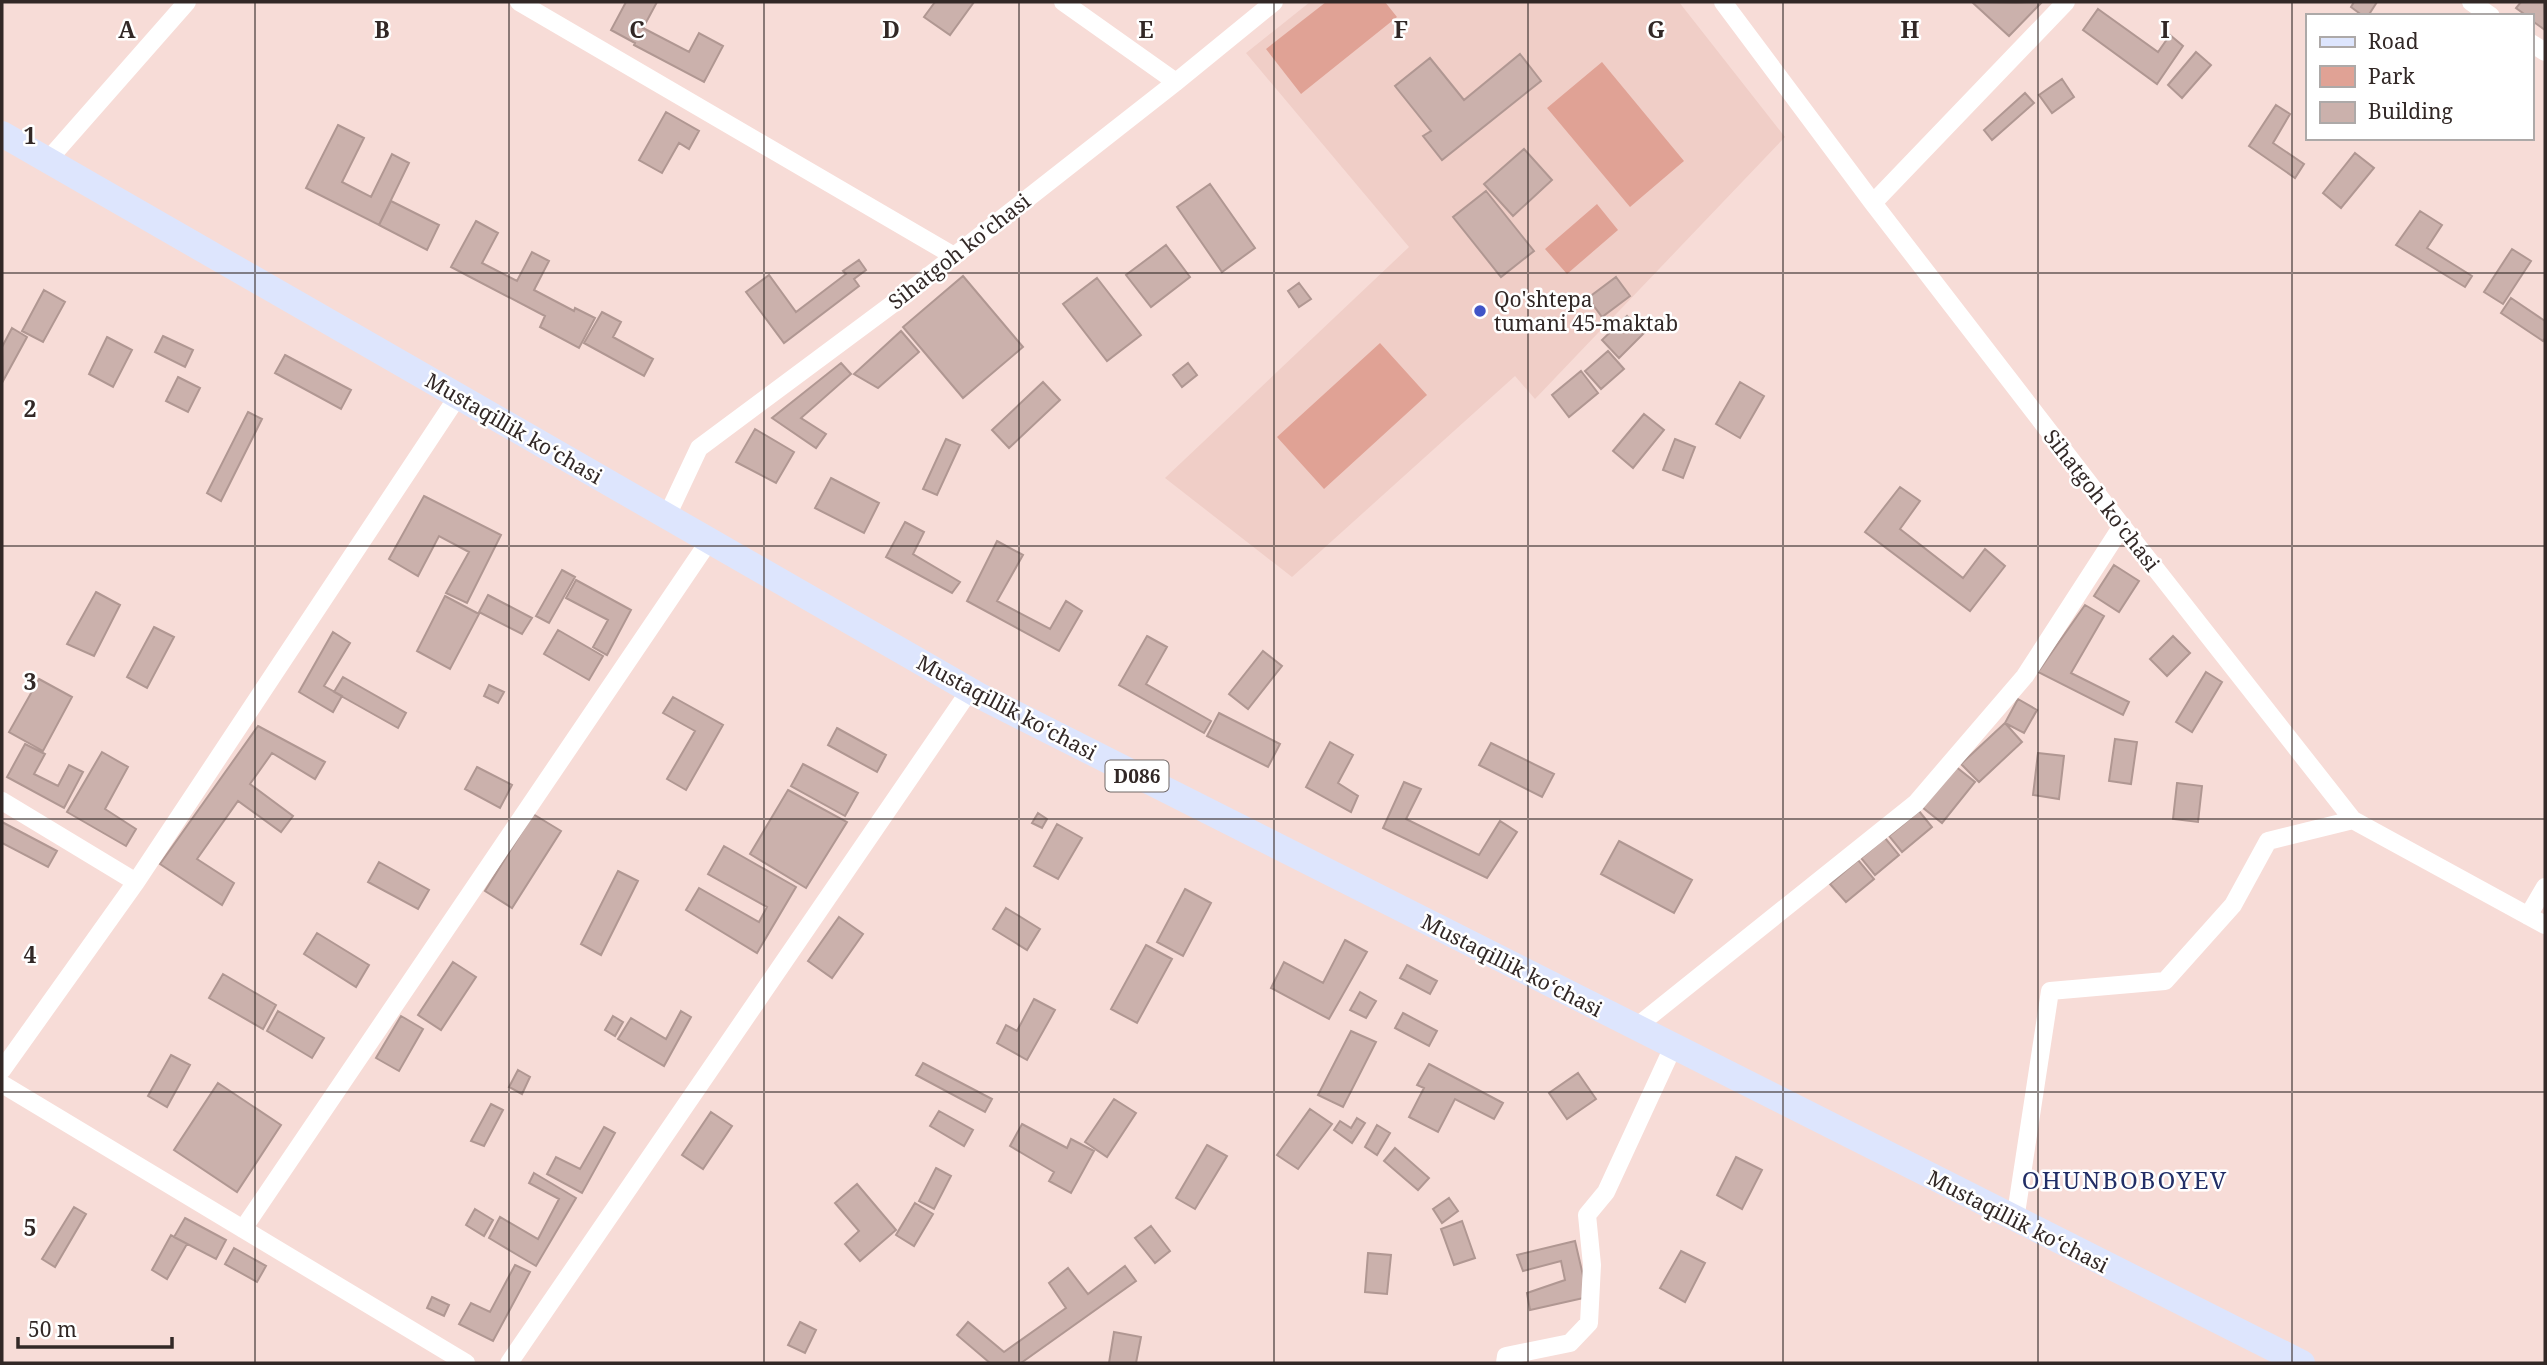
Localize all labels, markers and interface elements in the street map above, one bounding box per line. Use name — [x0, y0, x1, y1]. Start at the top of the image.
text: A — [118, 13, 136, 45]
text: B — [374, 13, 390, 45]
text: C — [629, 13, 645, 45]
text: D — [882, 13, 900, 45]
text: E — [1138, 13, 1154, 45]
text: F — [1394, 13, 1408, 45]
text: G — [1647, 13, 1665, 45]
text: H — [1901, 13, 1920, 45]
text: I — [2160, 13, 2170, 45]
legend — [2306, 14, 2533, 140]
text: Road — [2368, 27, 2419, 55]
text: Park — [2368, 62, 2415, 90]
text: Building — [2368, 97, 2453, 125]
text: 1 — [24, 119, 37, 151]
street label: Sihatgoh ko'chasi — [882, 187, 1036, 315]
place label: Qo'shtepa tumani 45-maktab — [1494, 285, 1678, 337]
marker: Qo'shtepa tumani 45-maktab — [1472, 303, 1488, 319]
street label: Mustaqillik koʻchasi — [421, 366, 608, 490]
text: 2 — [24, 392, 37, 424]
street label: Sihatgoh ko'chasi — [2038, 423, 2166, 577]
street label: Mustaqillik koʻchasi — [912, 648, 1102, 766]
text: 3 — [24, 665, 37, 697]
road number: D086 — [1106, 761, 1168, 792]
street label: Mustaqillik koʻchasi — [1417, 907, 1608, 1023]
text: 4 — [24, 938, 37, 970]
street label: Mustaqillik koʻchasi — [1923, 1163, 2114, 1279]
district label: OHUNBOBOYEV — [2022, 1163, 2228, 1196]
text: 5 — [24, 1211, 37, 1243]
scale bar — [18, 1306, 172, 1350]
text: 50 m — [28, 1315, 77, 1343]

